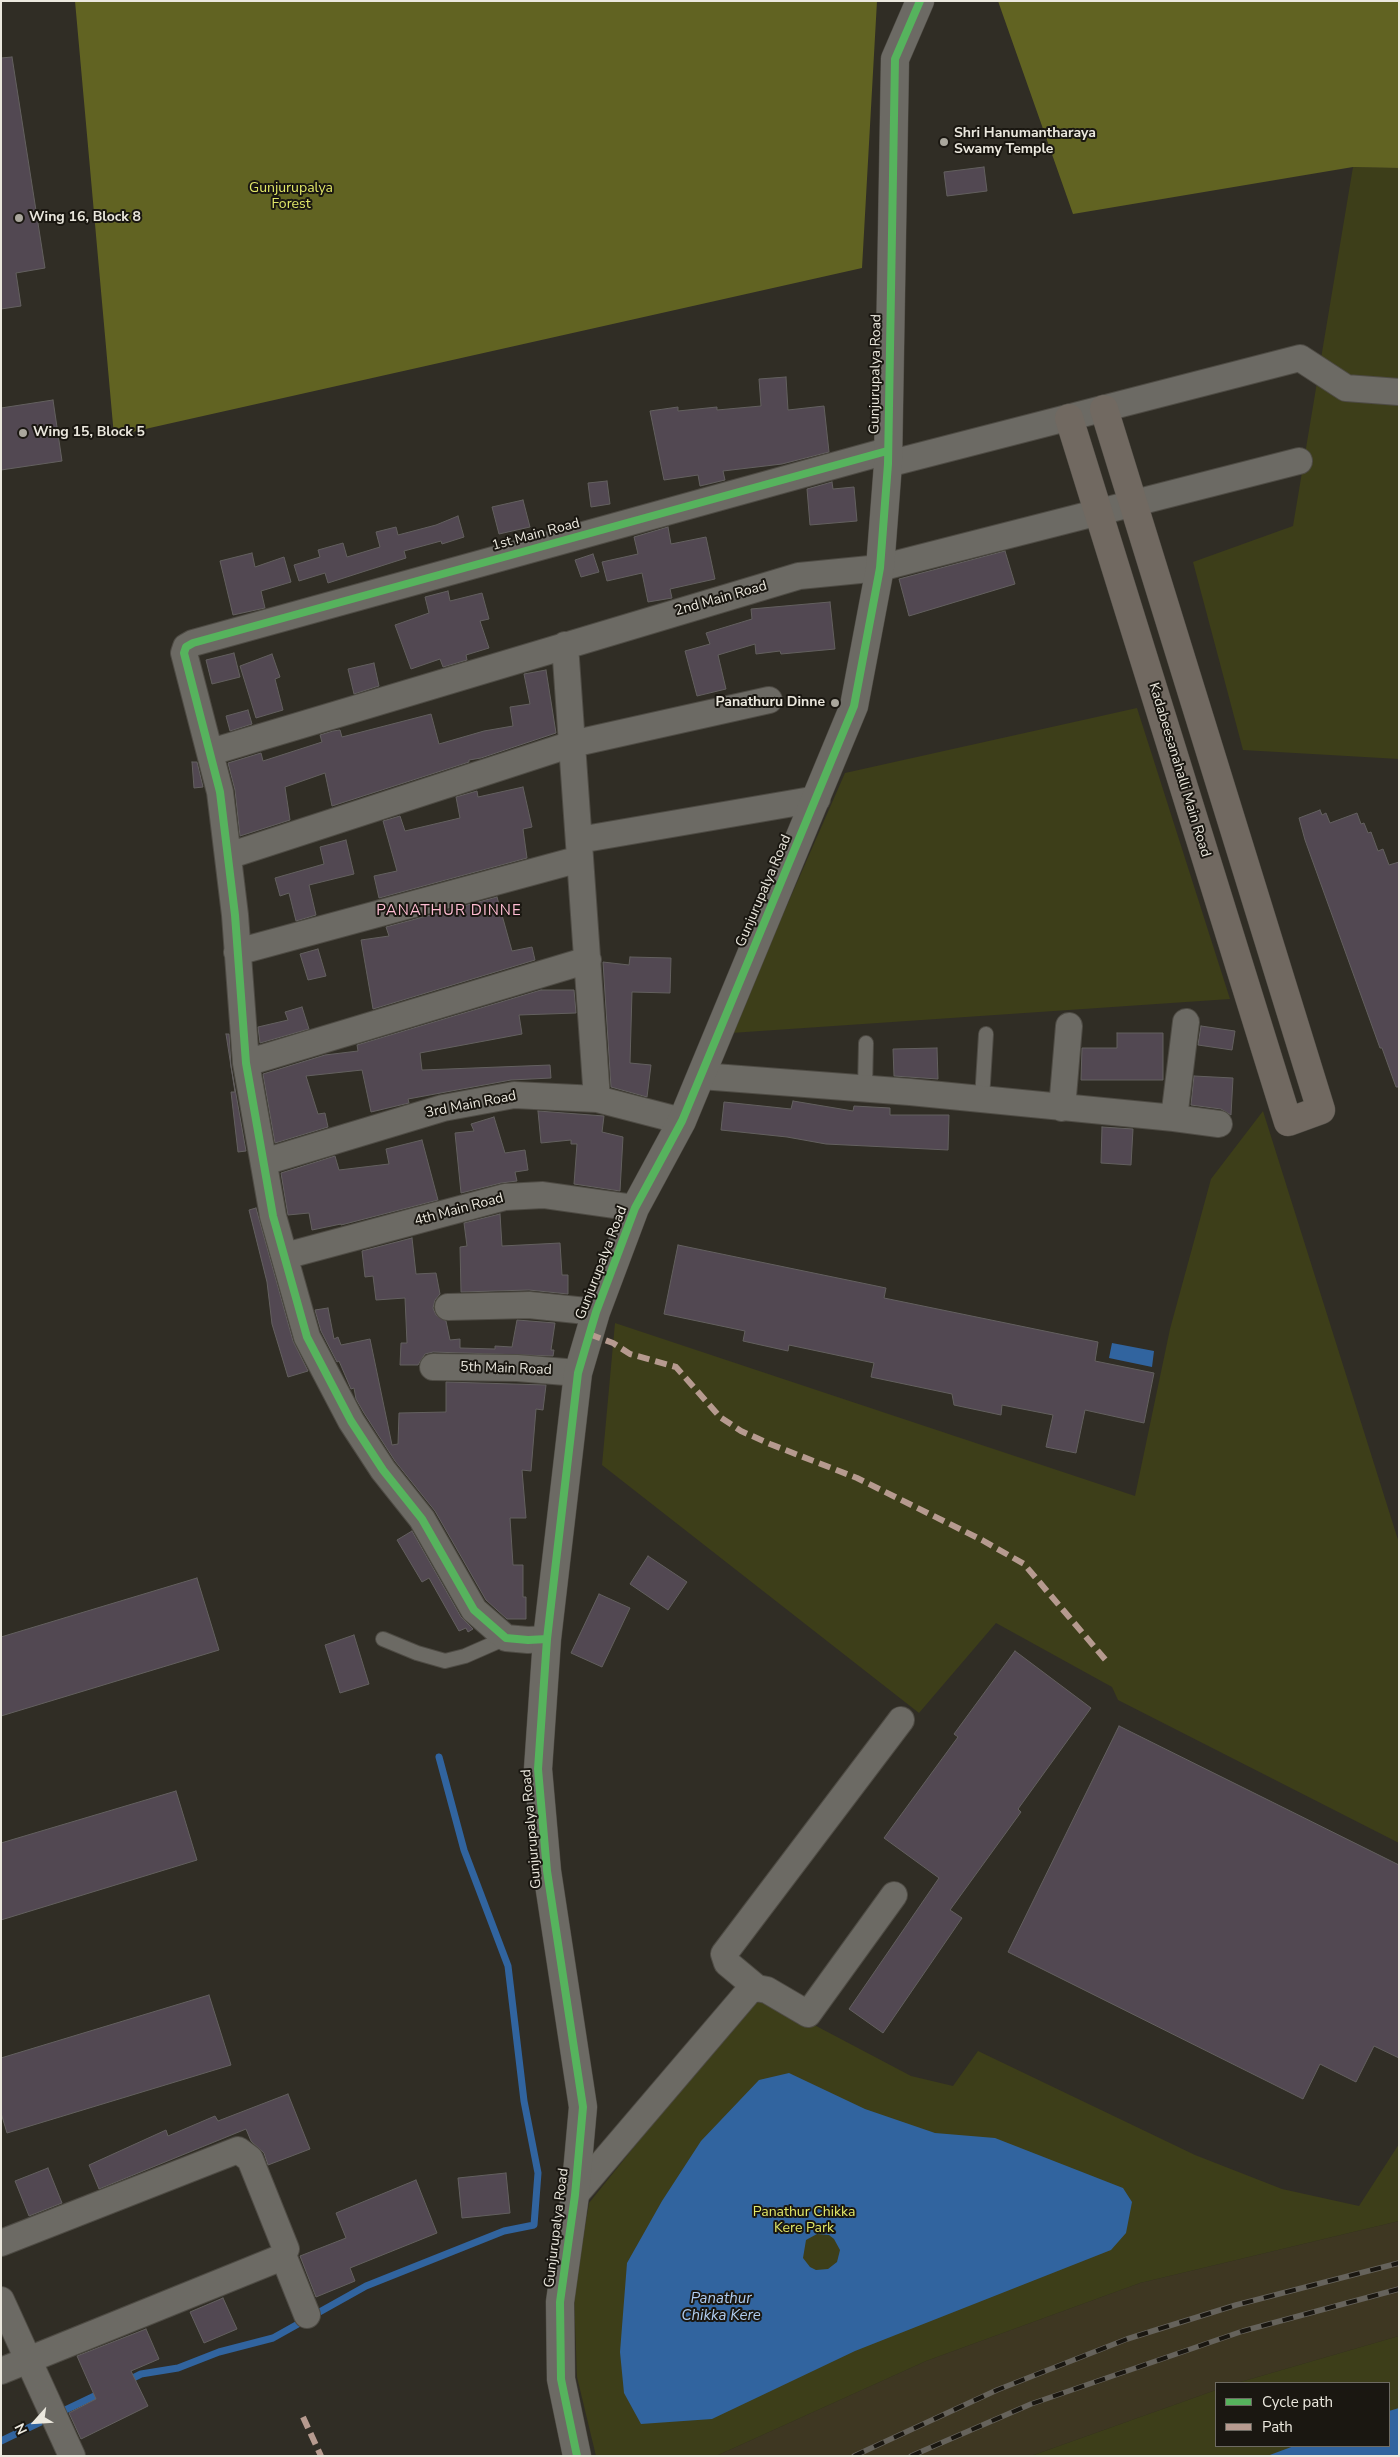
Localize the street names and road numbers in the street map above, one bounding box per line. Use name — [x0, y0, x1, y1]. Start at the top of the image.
street label: Gunjurupalya Road — [867, 314, 885, 434]
street label: 1st Main Road — [490, 515, 582, 555]
street label: 2nd Main Road — [673, 578, 769, 620]
street label: Kadabeesanahalli Main Road — [1144, 681, 1214, 859]
street label: Gunjurupalya Road — [733, 832, 795, 950]
street label: 3rd Main Road — [424, 1088, 518, 1122]
street label: 4th Main Road — [413, 1190, 505, 1230]
street label: Gunjurupalya Road — [573, 1204, 631, 1322]
street label: 5th Main Road — [460, 1359, 552, 1379]
street label: Gunjurupalya Road — [518, 1768, 546, 1890]
street label: Gunjurupalya Road — [541, 2167, 573, 2289]

